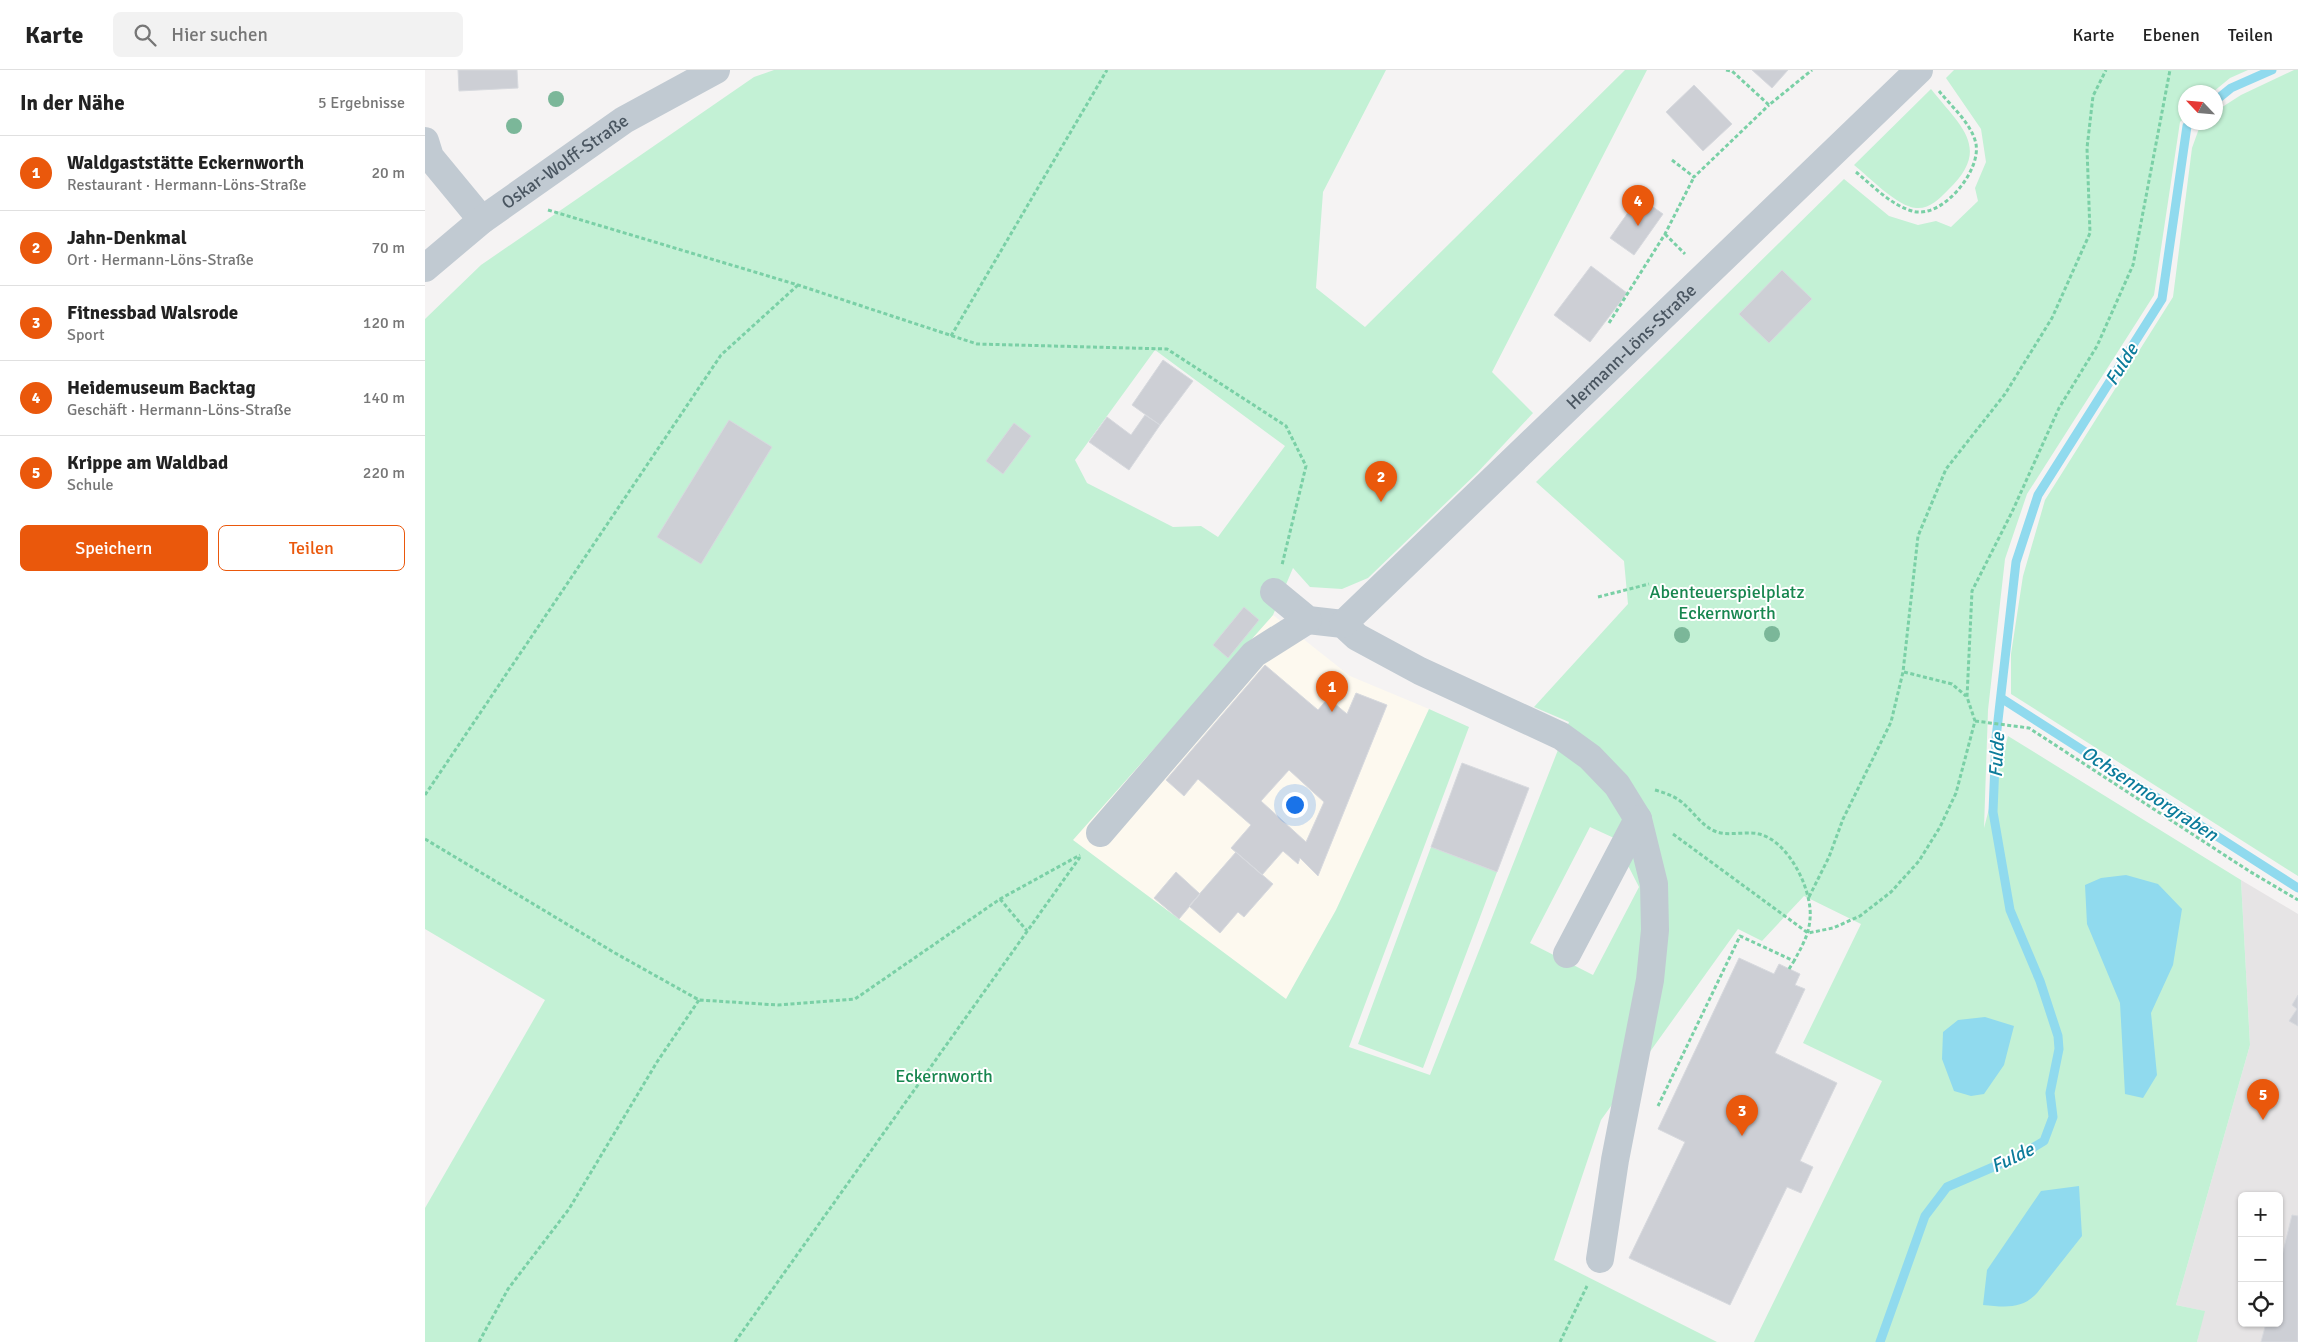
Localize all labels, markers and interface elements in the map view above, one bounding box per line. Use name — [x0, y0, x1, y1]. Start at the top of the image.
search box — [113, 12, 463, 57]
text: Karte — [25, 20, 83, 50]
icon: search — [131, 21, 159, 49]
text: Hier suchen — [171, 23, 268, 47]
text: Karte — [2072, 24, 2114, 46]
text: Ebenen — [2142, 24, 2200, 46]
text: Teilen — [2228, 24, 2273, 46]
north arrow — [2178, 85, 2223, 130]
text: In der Nähe — [20, 90, 125, 116]
text: 5 Ergebnisse — [318, 93, 405, 113]
street label: Oskar-Wolff-Straße — [497, 109, 633, 214]
text: Waldgaststätte Eckernworth — [67, 151, 304, 175]
text: 1 — [32, 163, 40, 183]
text: 20 m — [371, 163, 405, 183]
text: Restaurant · Hermann-Löns-Straße — [67, 175, 307, 195]
pin: 4 — [1622, 185, 1654, 226]
text: Jahn-Denkmal — [67, 226, 187, 250]
text: 2 — [32, 238, 40, 258]
text: 70 m — [371, 238, 405, 258]
text: Ort · Hermann-Löns-Straße — [67, 250, 254, 270]
street label: Hermann-Löns-Straße — [1562, 279, 1701, 414]
text: Fitnessbad Walsrode — [67, 301, 238, 325]
text: 3 — [32, 313, 40, 333]
text: 120 m — [363, 313, 405, 333]
text: Sport — [67, 325, 105, 345]
water label: Fulde — [2100, 338, 2145, 390]
text: Heidemuseum Backtag — [67, 376, 256, 400]
text: 4 — [32, 388, 40, 408]
text: 140 m — [363, 388, 405, 408]
text: Geschäft · Hermann-Löns-Straße — [67, 400, 292, 420]
text: Krippe am Waldbad — [67, 451, 228, 475]
pin: 2 — [1365, 461, 1397, 502]
text: 5 — [32, 463, 40, 483]
text: 220 m — [363, 463, 405, 483]
text: Schule — [67, 475, 113, 495]
button: Speichern — [20, 525, 208, 571]
button: Teilen — [218, 525, 405, 571]
park label: Abenteuerspielplatz Eckernworth — [1650, 581, 1804, 624]
pin: 1 — [1316, 671, 1348, 712]
water label: Fulde — [1984, 731, 2010, 778]
water label: Ochsenmoorgraben — [2077, 741, 2223, 847]
your location — [1282, 792, 1308, 818]
park label: Eckernworth — [895, 1065, 993, 1087]
pin: 5 — [2247, 1079, 2279, 1120]
pin: 3 — [1726, 1095, 1758, 1136]
water label: Fulde — [1987, 1137, 2039, 1179]
map controls — [2238, 1192, 2283, 1327]
button: + — [2238, 1192, 2283, 1237]
button: − — [2238, 1237, 2283, 1282]
button: locate — [2238, 1282, 2283, 1327]

